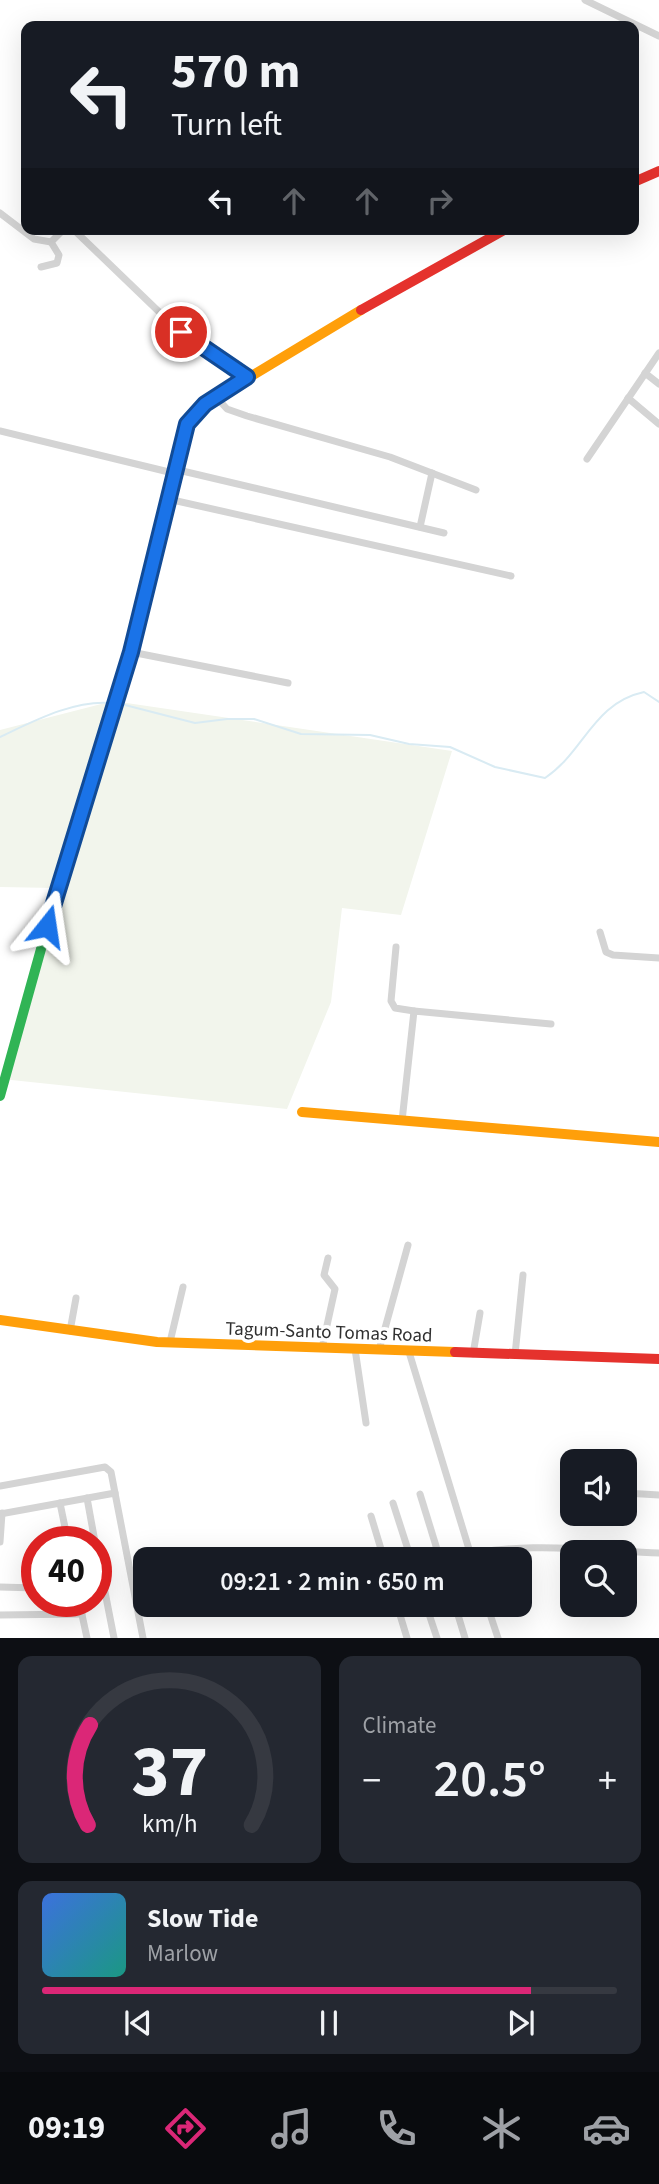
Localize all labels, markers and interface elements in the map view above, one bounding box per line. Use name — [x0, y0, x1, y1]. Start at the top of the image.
text: 570 m — [171, 37, 300, 107]
icon: left — [56, 49, 147, 140]
text: Turn left — [171, 102, 282, 148]
icon: left — [202, 182, 240, 220]
icon: ahead — [275, 182, 313, 220]
icon: ahead — [348, 182, 386, 220]
icon: right — [421, 182, 459, 220]
pin — [151, 302, 211, 362]
icon: arrive — [162, 313, 200, 351]
position arrow — [10, 889, 84, 963]
street label: Tagum-Santo Tomas Road — [225, 1315, 433, 1350]
map controls — [560, 1449, 637, 1617]
button: sound — [560, 1449, 637, 1526]
speed limit sign: 40 — [21, 1526, 112, 1617]
button: search — [560, 1540, 637, 1617]
text: 09:21 · 2 min · 650 m — [220, 1563, 445, 1600]
text: Climate — [363, 1709, 436, 1742]
text: 37 — [131, 1721, 208, 1825]
text: 20.5° — [434, 1743, 546, 1817]
text: − — [363, 1754, 381, 1808]
text: + — [598, 1754, 617, 1808]
text: km/h — [142, 1806, 197, 1842]
text: Slow Tide — [147, 1900, 258, 1937]
text: Marlow — [147, 1937, 218, 1970]
icon: previous — [119, 2004, 157, 2042]
icon: pause — [310, 2004, 348, 2042]
icon: next — [502, 2004, 540, 2042]
icon: directions — [161, 2104, 210, 2153]
icon: music — [267, 2104, 316, 2153]
icon: phone — [372, 2104, 421, 2153]
icon: climate — [477, 2104, 526, 2153]
icon: car — [582, 2104, 631, 2153]
text: 09:19 — [28, 2105, 105, 2151]

